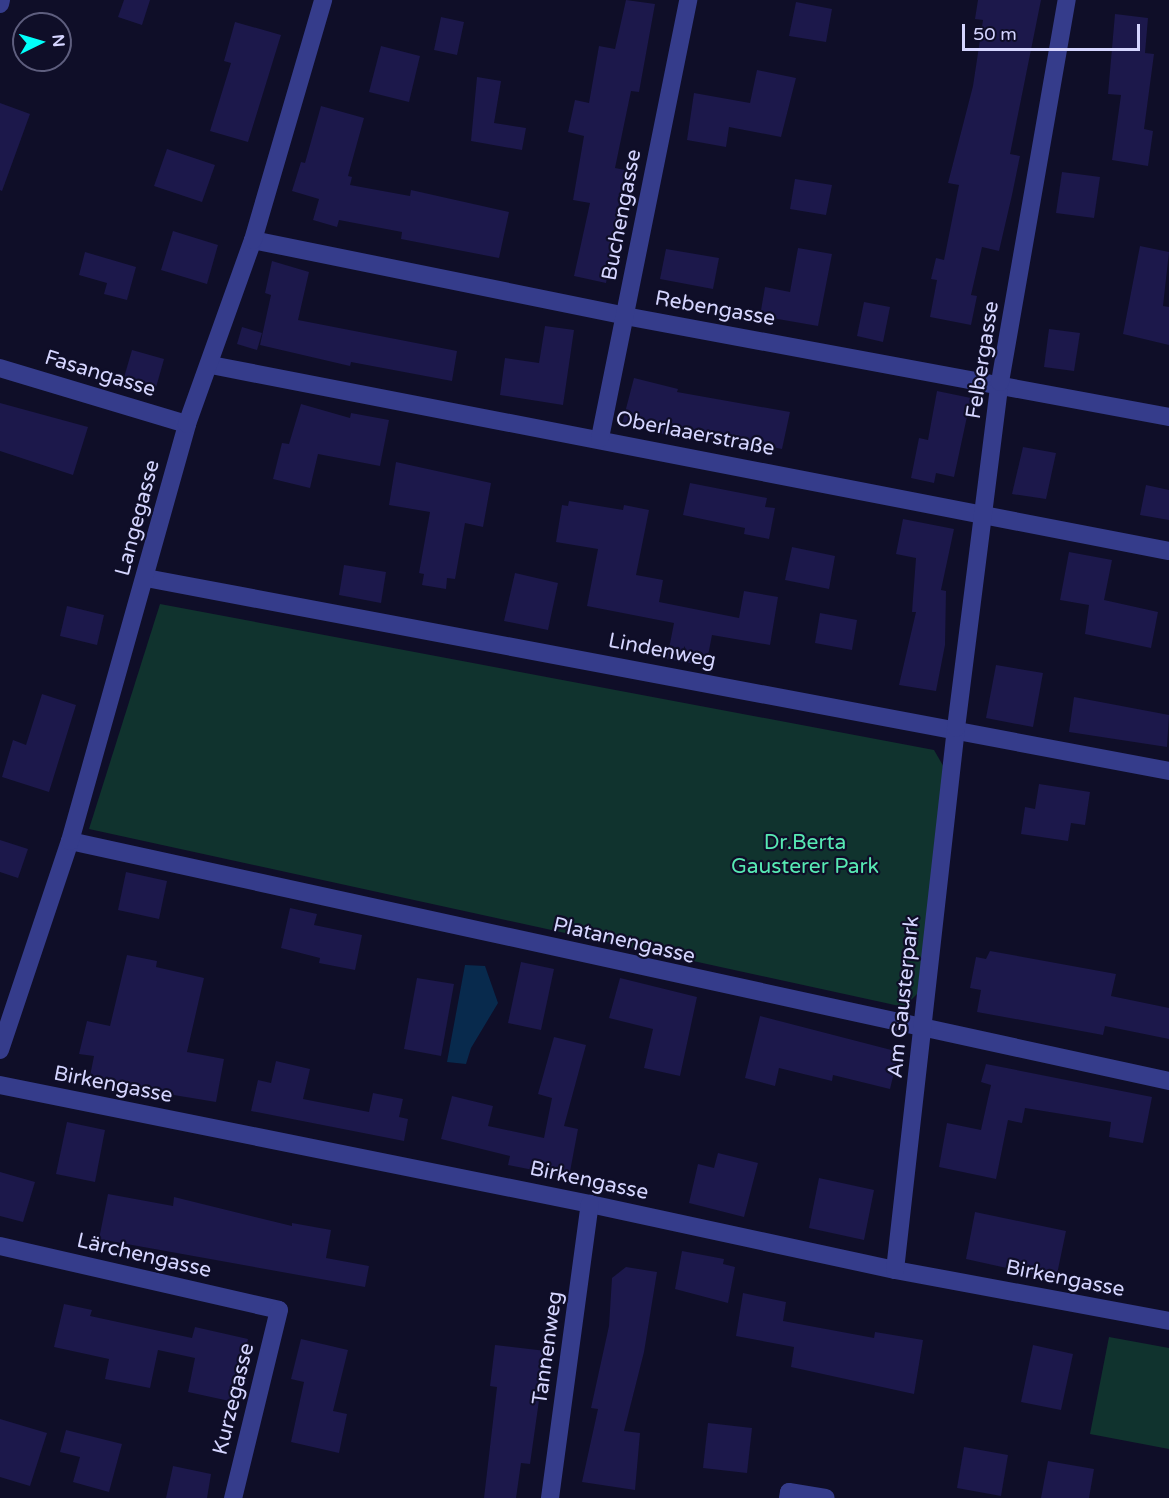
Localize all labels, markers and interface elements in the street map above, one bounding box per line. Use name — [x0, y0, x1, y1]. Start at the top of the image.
north arrow — [12, 12, 72, 72]
scale bar — [965, 12, 1144, 50]
text: 50 m — [973, 23, 1017, 45]
text: N — [47, 33, 68, 48]
street label: Buchengasse — [597, 147, 647, 283]
street label: Rebengasse — [653, 286, 777, 332]
street label: Felbergasse — [961, 299, 1005, 421]
street label: Fasangasse — [41, 345, 159, 403]
street label: Oberlaaerstraße — [613, 406, 777, 462]
street label: Langegasse — [110, 457, 166, 579]
street label: Lindenweg — [606, 628, 718, 674]
park label: Dr.Berta Gausterer Park — [731, 830, 879, 880]
street label: Platanengasse — [550, 912, 698, 970]
street label: Am Gausterpark — [883, 915, 925, 1079]
street label: Birkengasse — [51, 1061, 175, 1109]
street label: Birkengasse — [527, 1156, 651, 1206]
street label: Lärchengasse — [74, 1228, 214, 1284]
street label: Birkengasse — [1003, 1255, 1127, 1303]
street label: Tannenweg — [528, 1290, 568, 1406]
street label: Kurzegasse — [208, 1340, 260, 1458]

